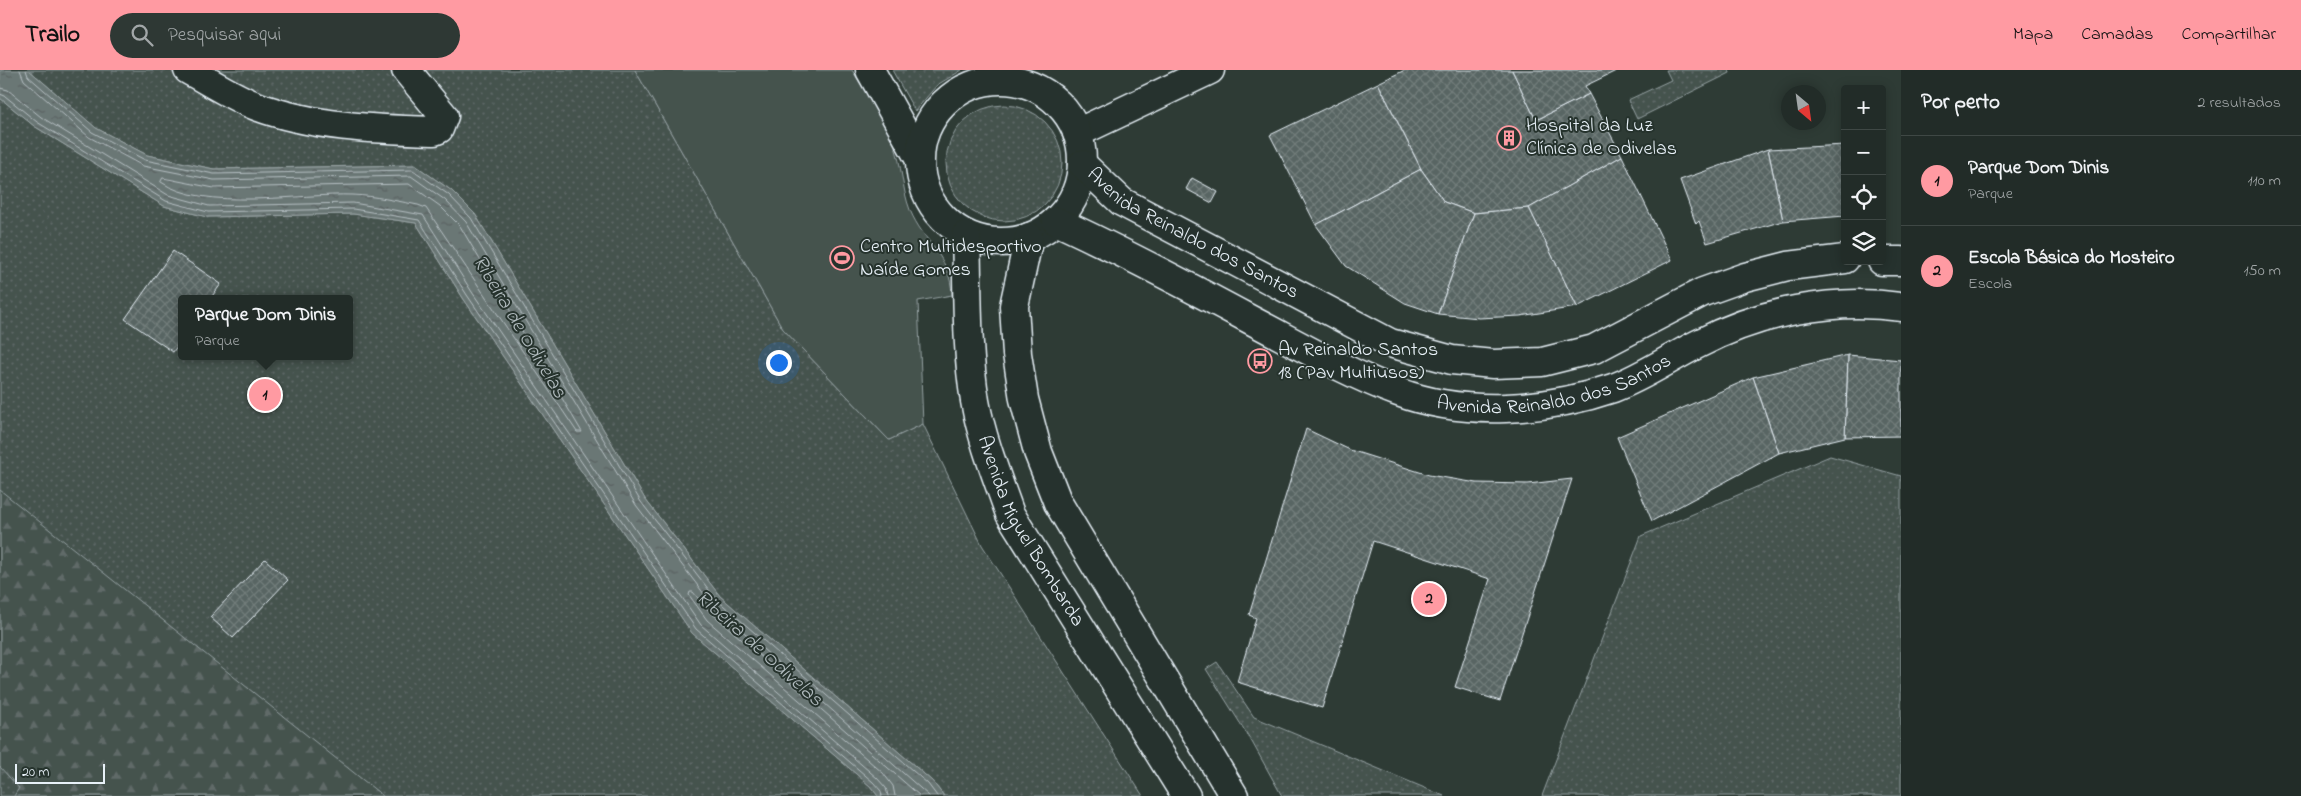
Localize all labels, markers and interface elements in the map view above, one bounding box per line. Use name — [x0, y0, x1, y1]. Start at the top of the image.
search box — [110, 13, 460, 58]
text: Trailo — [25, 18, 80, 53]
icon: search — [128, 21, 156, 49]
text: Pesquisar aqui — [168, 22, 281, 49]
text: Mapa — [2013, 22, 2053, 48]
text: Camadas — [2081, 22, 2154, 48]
text: Compartilhar — [2182, 22, 2276, 48]
north arrow — [1781, 85, 1826, 130]
map controls — [1841, 85, 1886, 265]
button: + — [1841, 85, 1886, 130]
text: Por perto — [1921, 88, 2000, 118]
text: 2 resultados — [2198, 91, 2281, 115]
place label: Hospital da Luz Clínica de Odivelas — [1526, 112, 1677, 164]
building icon: Hospital da Luz Clínica de Odivelas — [1496, 125, 1522, 151]
button: − — [1841, 130, 1886, 175]
text: Parque Dom Dinis — [1968, 155, 2109, 182]
street label: Avenida Reinaldo dos Santos — [1080, 161, 1304, 307]
text: 1 — [1934, 169, 1940, 193]
text: 110 m — [2247, 169, 2281, 193]
button: locate — [1841, 175, 1886, 220]
text: Parque — [1968, 182, 2013, 206]
button: layers — [1841, 220, 1886, 265]
place label: Centro Multidesportivo Naíde Gomes — [860, 233, 1042, 285]
sports icon: Centro Multidesportivo Naíde Gomes — [829, 245, 855, 271]
text: Escola Básica do Mosteiro — [1968, 245, 2175, 272]
water label: Ribeira de Odivelas — [464, 250, 574, 405]
text: 2 — [1933, 259, 1941, 283]
text: 150 m — [2243, 259, 2281, 283]
text: Escola — [1968, 272, 2012, 296]
popup — [178, 295, 353, 360]
text: Parque Dom Dinis — [195, 302, 336, 329]
text: Parque — [195, 329, 240, 353]
place label: Av Reinaldo Santos 18 (Pav Multiusos) — [1278, 336, 1438, 388]
street label: Avenida Reinaldo dos Santos — [1434, 347, 1677, 423]
bus stop icon: Av Reinaldo Santos 18 (Pav Multiusos) — [1247, 348, 1273, 374]
your location — [766, 350, 792, 376]
pin: 1 — [249, 376, 281, 414]
street label: Avenida Miguel Bombarda — [969, 432, 1091, 632]
pin: 2 — [1413, 580, 1445, 618]
water label: Ribeira de Odivelas — [689, 584, 830, 715]
scale bar — [15, 761, 105, 784]
text: 20 m — [22, 762, 49, 783]

